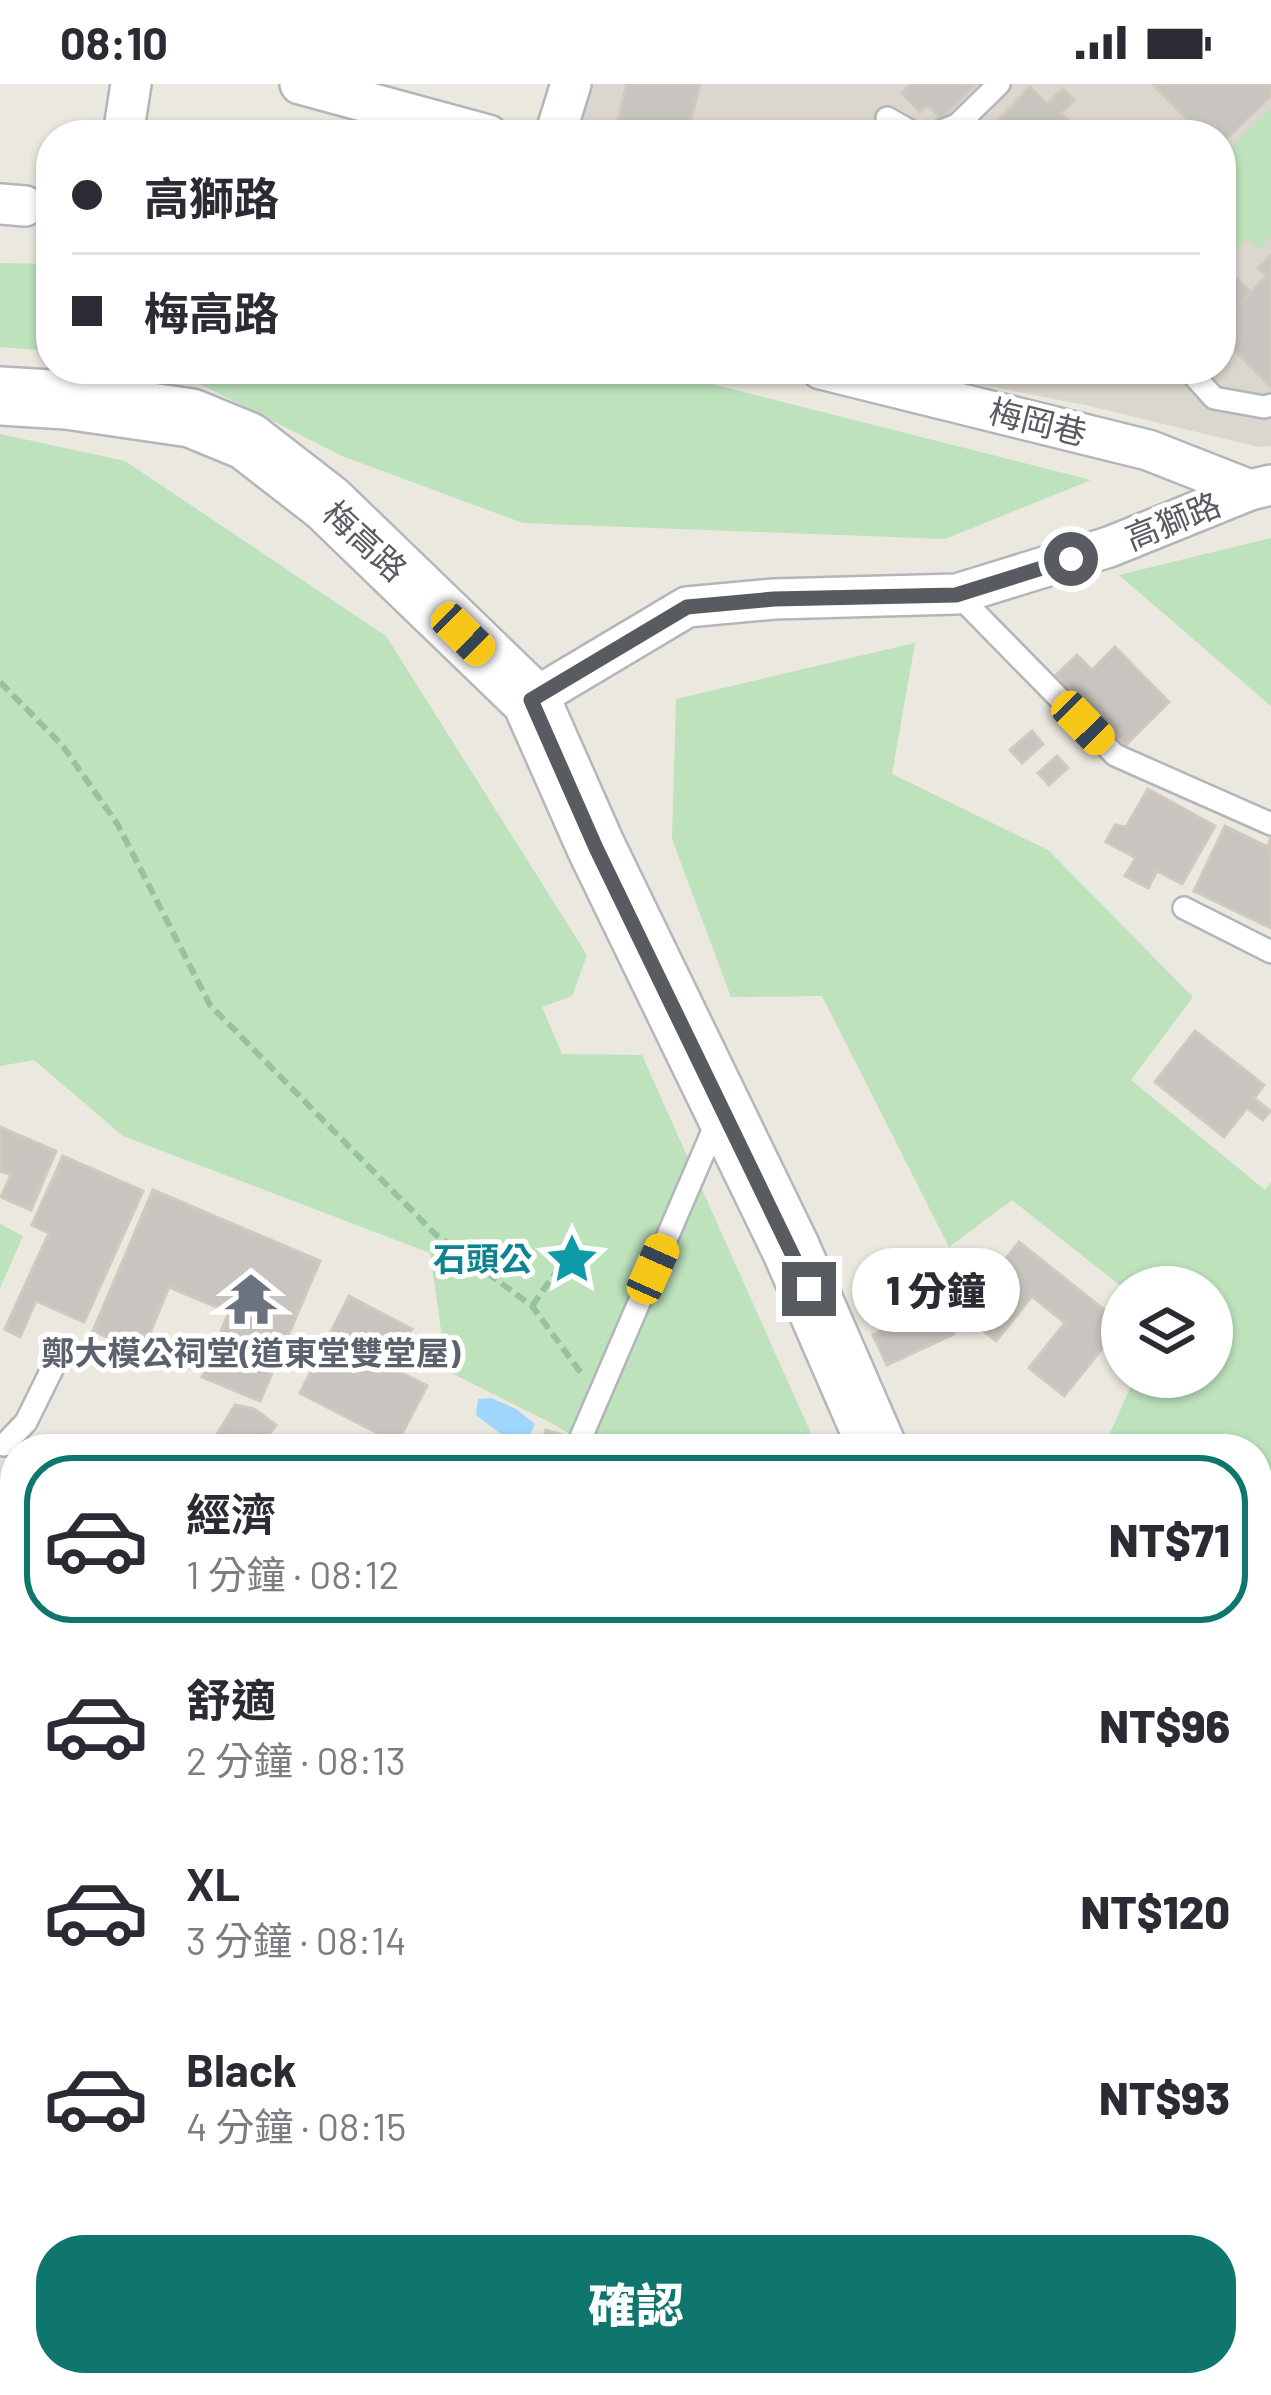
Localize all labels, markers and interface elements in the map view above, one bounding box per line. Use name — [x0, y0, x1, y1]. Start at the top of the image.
text: 08:10 — [60, 15, 168, 69]
text: 高獅路 — [144, 170, 279, 224]
text: 梅高路 — [144, 285, 279, 339]
street label: 梅岡巷 — [985, 390, 1091, 452]
street label: 高獅路 — [1119, 483, 1226, 557]
street label: 梅高路 — [316, 492, 416, 589]
route start — [1044, 532, 1098, 586]
car — [425, 596, 501, 672]
car — [1045, 685, 1121, 761]
car — [622, 1229, 684, 1309]
place icon: 石頭公 — [543, 1230, 601, 1288]
place label: 石頭公 — [433, 1238, 532, 1278]
callout: 1 分鐘 — [851, 1247, 1019, 1331]
route end — [782, 1262, 836, 1316]
text: 1 分鐘 — [886, 1266, 986, 1313]
map controls — [1101, 1266, 1233, 1398]
button: layers — [1101, 1266, 1233, 1398]
temple icon: 鄭大模公祠堂(道東堂雙堂屋) — [222, 1270, 280, 1328]
place label: 鄭大模公祠堂(道東堂雙堂屋) — [42, 1332, 461, 1372]
icon: car — [42, 1485, 150, 1593]
text: 經濟 — [186, 1486, 276, 1540]
text: NT$71 — [1109, 1512, 1230, 1566]
text: 1 分鐘 · 08:12 — [186, 1550, 399, 1597]
icon: car — [42, 1671, 150, 1779]
text: 舒適 — [186, 1672, 276, 1726]
text: NT$96 — [1099, 1698, 1230, 1752]
text: 2 分鐘 · 08:13 — [186, 1736, 406, 1783]
text: XL — [186, 1856, 240, 1910]
icon: car — [42, 1857, 150, 1965]
text: NT$120 — [1081, 1884, 1230, 1938]
text: 3 分鐘 · 08:14 — [186, 1916, 406, 1963]
text: Black — [186, 2042, 297, 2096]
icon: car — [42, 2043, 150, 2151]
text: NT$93 — [1099, 2070, 1230, 2124]
text: 4 分鐘 · 08:15 — [186, 2102, 406, 2149]
button: 確認 — [36, 2235, 1236, 2373]

